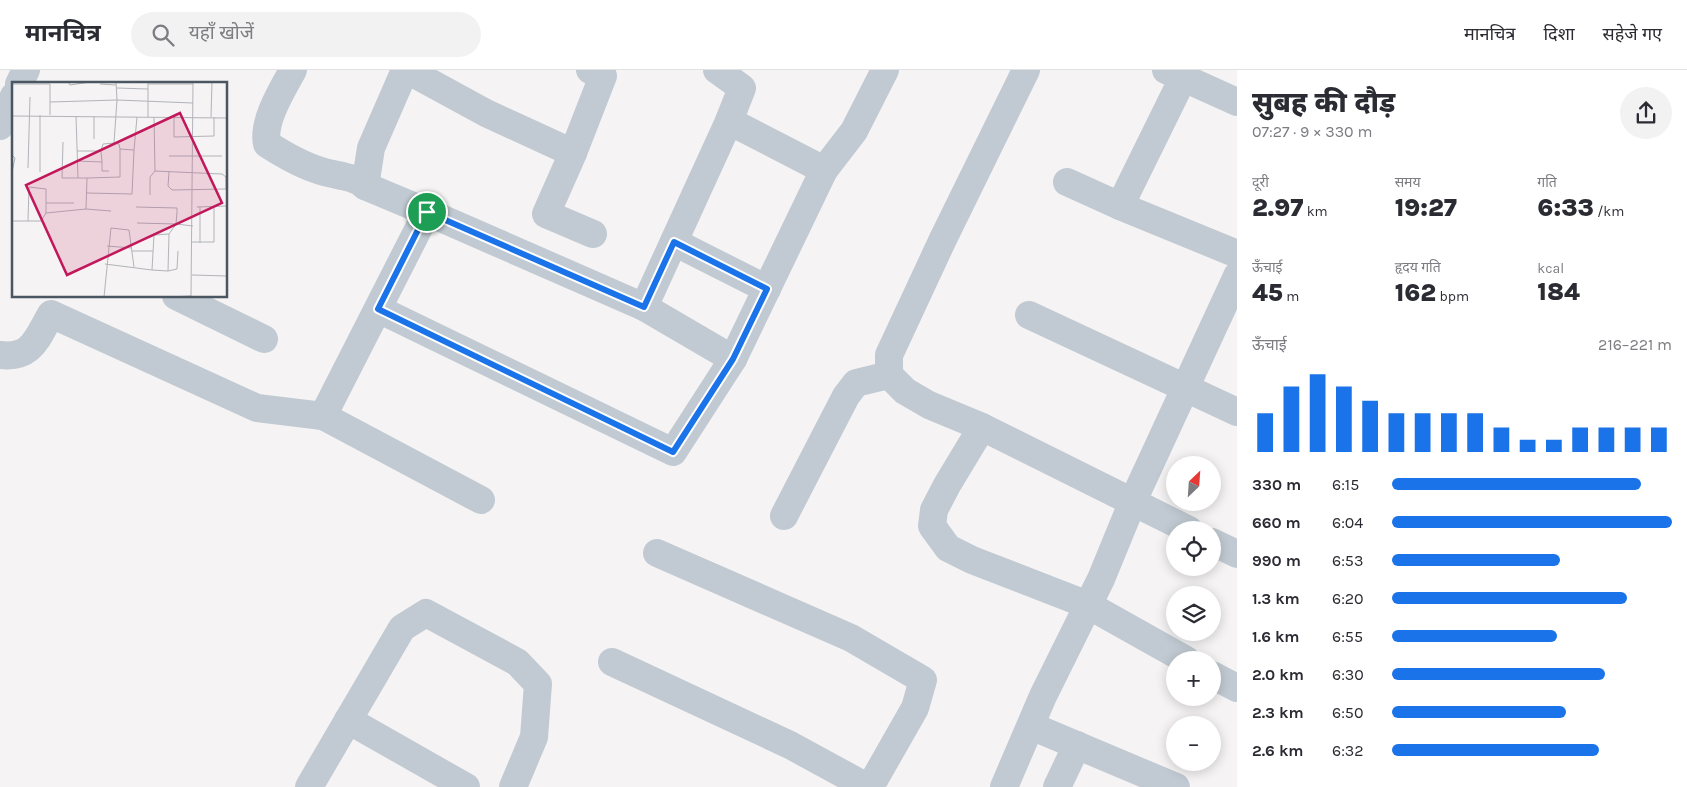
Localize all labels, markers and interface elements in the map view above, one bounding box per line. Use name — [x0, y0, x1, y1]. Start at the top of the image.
search box — [131, 12, 481, 57]
text: मानचित्र — [25, 19, 101, 47]
icon: search — [149, 21, 177, 49]
text: यहाँ खोजें — [189, 22, 254, 44]
text: मानचित्र — [1464, 23, 1515, 45]
text: दिशा — [1543, 23, 1575, 45]
text: सहेजे गए — [1603, 23, 1662, 45]
inset map — [12, 82, 228, 298]
text: सुबह की दौड़ — [1252, 86, 1395, 119]
button: share — [1620, 87, 1672, 139]
text: 07:27 · 9 × 330 m — [1252, 122, 1372, 141]
text: दूरी — [1252, 174, 1269, 191]
text: समय — [1395, 174, 1421, 191]
text: गति — [1537, 174, 1557, 191]
pin — [406, 191, 448, 233]
text: 2.97 — [1252, 193, 1303, 222]
text: 19:27 — [1395, 193, 1457, 222]
text: 6:33 — [1537, 193, 1594, 222]
icon: arrive — [413, 198, 441, 226]
text: km — [1303, 203, 1328, 220]
text: /km — [1594, 203, 1624, 220]
text: ऊँचाई — [1252, 259, 1282, 276]
text: हृदय गति — [1395, 259, 1441, 276]
text: kcal — [1537, 260, 1564, 277]
text: 184 — [1537, 277, 1580, 306]
text: 45 — [1252, 278, 1283, 307]
text: 162 — [1395, 278, 1436, 307]
text: m — [1283, 288, 1299, 305]
text: bpm — [1436, 288, 1469, 305]
text: ऊँचाई — [1252, 335, 1287, 354]
text: 216–221 m — [1598, 335, 1672, 354]
north arrow — [1166, 456, 1221, 511]
map controls — [1166, 456, 1221, 771]
text: 330 m — [1252, 475, 1301, 494]
text: 6:15 — [1332, 475, 1359, 494]
text: 660 m — [1252, 513, 1301, 532]
text: 6:04 — [1332, 513, 1363, 532]
button: locate — [1166, 521, 1221, 576]
text: 990 m — [1252, 551, 1301, 570]
text: 6:53 — [1332, 551, 1363, 570]
button: layers — [1166, 586, 1221, 641]
text: 1.3 km — [1252, 589, 1300, 608]
text: 6:20 — [1332, 589, 1364, 608]
text: 1.6 km — [1252, 627, 1300, 646]
text: 6:55 — [1332, 627, 1363, 646]
button: + — [1166, 651, 1221, 706]
text: 2.0 km — [1252, 665, 1304, 684]
text: 6:30 — [1332, 665, 1364, 684]
text: 2.3 km — [1252, 703, 1304, 722]
text: 6:50 — [1332, 703, 1363, 722]
button: − — [1166, 716, 1221, 771]
text: 2.6 km — [1252, 741, 1304, 760]
text: 6:32 — [1332, 741, 1364, 760]

